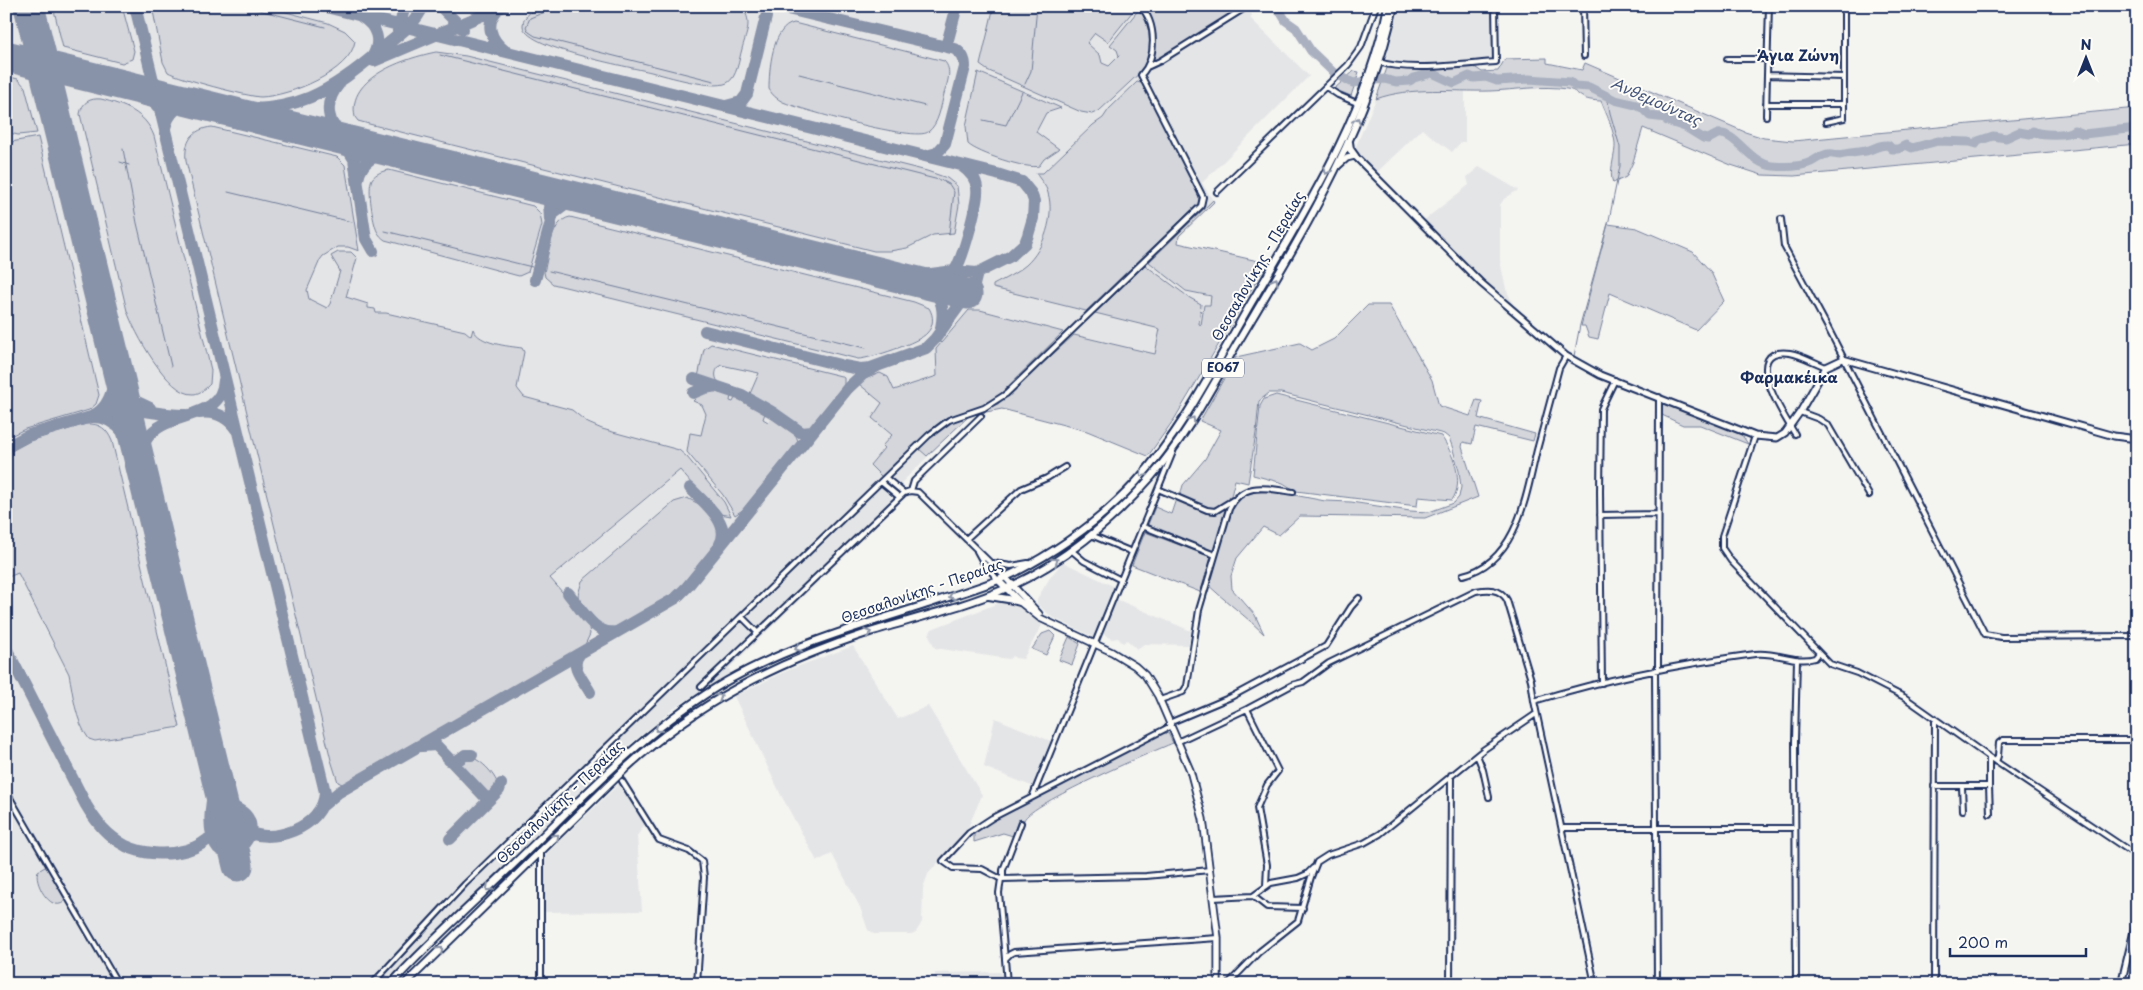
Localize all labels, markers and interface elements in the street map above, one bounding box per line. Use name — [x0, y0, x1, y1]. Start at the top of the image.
north arrow — [2060, 32, 2110, 82]
text: N — [2080, 34, 2092, 55]
district label: Άγια Ζώνη — [1757, 43, 1839, 66]
water label: Ανθεμούντας — [1608, 71, 1706, 131]
one-way arrow — [1351, 117, 1362, 126]
one-way arrow — [1323, 165, 1333, 174]
street label: Θεσσαλονίκης - Περαίας — [1206, 187, 1309, 345]
one-way arrow — [1268, 277, 1278, 286]
road number: ΕΟ67 — [1202, 358, 1244, 378]
district label: Φαρμακέικα — [1740, 365, 1838, 388]
one-way arrow — [1185, 417, 1195, 426]
one-way arrow — [1140, 468, 1149, 477]
street label: Θεσσαλονίκης - Περαίας — [838, 553, 1006, 628]
one-way arrow — [1049, 558, 1059, 567]
one-way arrow — [948, 590, 957, 600]
one-way arrow — [863, 629, 872, 639]
one-way arrow — [794, 641, 803, 652]
one-way arrow — [714, 694, 723, 703]
one-way arrow — [655, 723, 664, 731]
street label: Θεσσαλονίκης - Περαίας — [491, 735, 628, 868]
one-way arrow — [551, 833, 560, 842]
one-way arrow — [486, 882, 495, 891]
scale bar — [1950, 925, 2087, 957]
text: 200 m — [1958, 930, 2008, 953]
one-way arrow — [434, 947, 443, 956]

